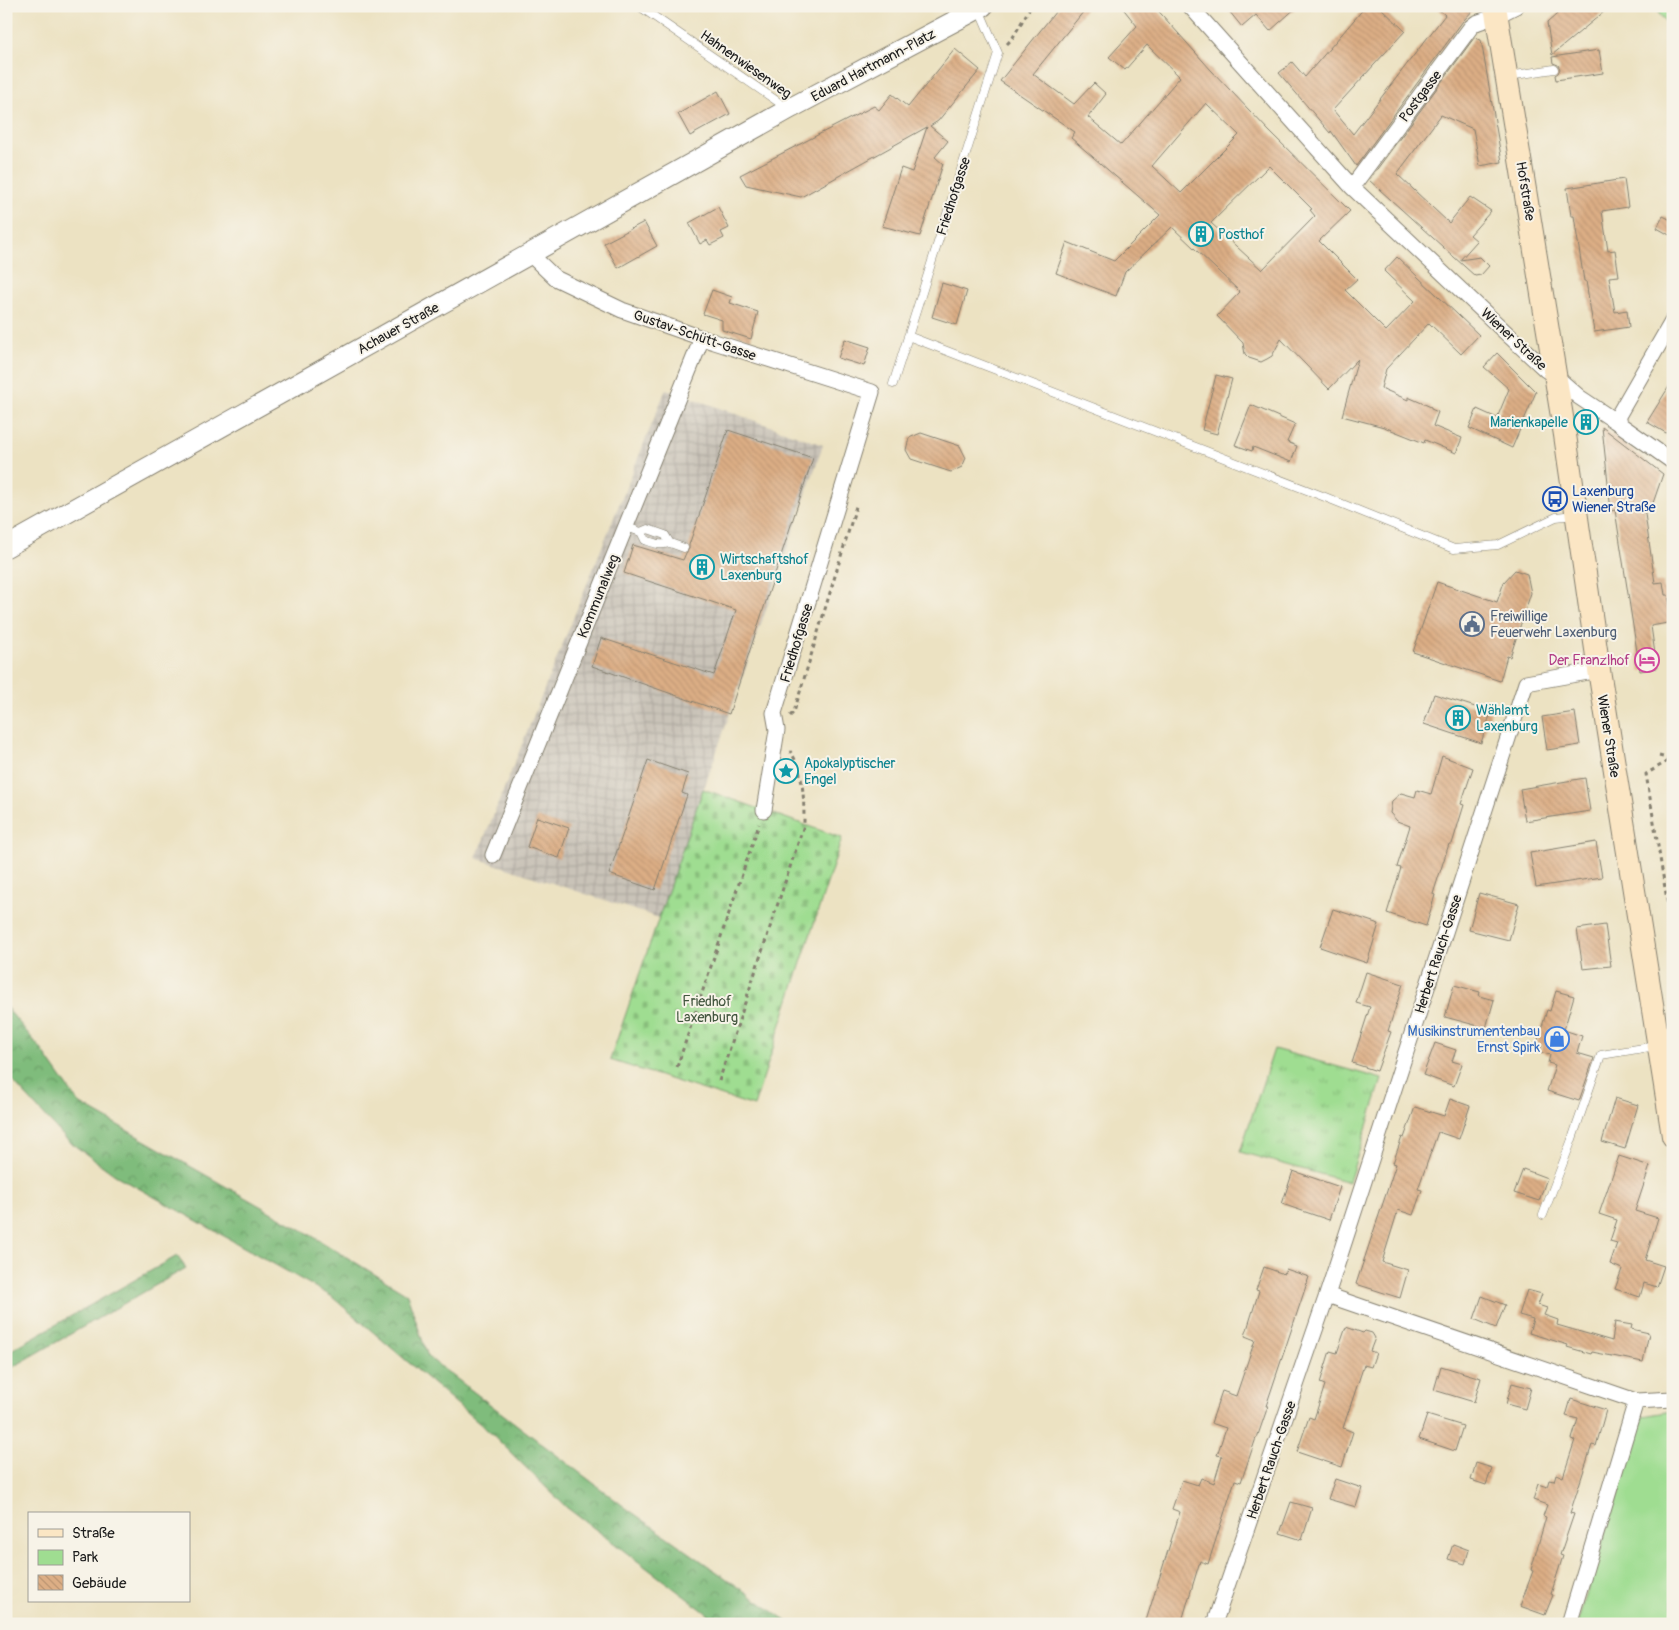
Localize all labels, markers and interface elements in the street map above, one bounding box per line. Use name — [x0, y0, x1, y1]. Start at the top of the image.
street label: Eduard Hartmann-Platz — [808, 25, 938, 105]
street label: Hahnenwiesenweg — [697, 27, 795, 102]
street label: Postgasse — [1396, 67, 1445, 125]
street label: Friedhofgasse — [933, 155, 974, 238]
street label: Hofstraße — [1512, 160, 1539, 222]
building icon: Posthof — [1188, 221, 1214, 247]
place label: Posthof — [1218, 226, 1265, 243]
street label: Achauer Straße — [354, 299, 442, 358]
street label: Wiener Straße — [1477, 305, 1550, 374]
street label: Gustav-Schütt-Gasse — [631, 307, 758, 364]
building icon: Marienkapelle — [1573, 409, 1599, 435]
place label: Marienkapelle — [1490, 414, 1568, 431]
place label: Laxenburg Wiener Straße — [1572, 483, 1656, 516]
bus stop icon: Laxenburg Wiener Straße — [1542, 486, 1568, 512]
place label: Wirtschaftshof Laxenburg — [720, 551, 809, 584]
street label: Kommunalweg — [574, 552, 623, 640]
building icon: Wirtschaftshof Laxenburg — [689, 554, 715, 580]
street label: Friedhofgasse — [776, 602, 817, 685]
place label: Freiwillige Feuerwehr Laxenburg — [1490, 608, 1617, 641]
public building icon: Freiwillige Feuerwehr Laxenburg — [1459, 611, 1485, 637]
hotel icon: Der Franzlhof — [1634, 647, 1660, 673]
place label: Der Franzlhof — [1548, 652, 1630, 669]
street label: Wiener Straße — [1594, 693, 1623, 779]
place label: Wählamt Laxenburg — [1476, 702, 1538, 735]
building icon: Wählamt Laxenburg — [1445, 705, 1471, 731]
place label: Apokalyptischer Engel — [804, 755, 895, 788]
place icon: Apokalyptischer Engel — [773, 758, 799, 784]
street label: Herbert Rauch-Gasse — [1411, 893, 1466, 1016]
park label: Friedhof Laxenburg — [676, 993, 738, 1026]
place label: Musikinstrumentenbau Ernst Spirk — [1408, 1023, 1540, 1056]
shop icon: Musikinstrumentenbau Ernst Spirk — [1544, 1026, 1570, 1052]
street label: Herbert Rauch-Gasse — [1243, 1399, 1300, 1522]
legend — [28, 1512, 190, 1602]
text: Straße — [72, 1524, 115, 1543]
text: Park — [72, 1548, 99, 1567]
text: Gebäude — [72, 1574, 127, 1593]

